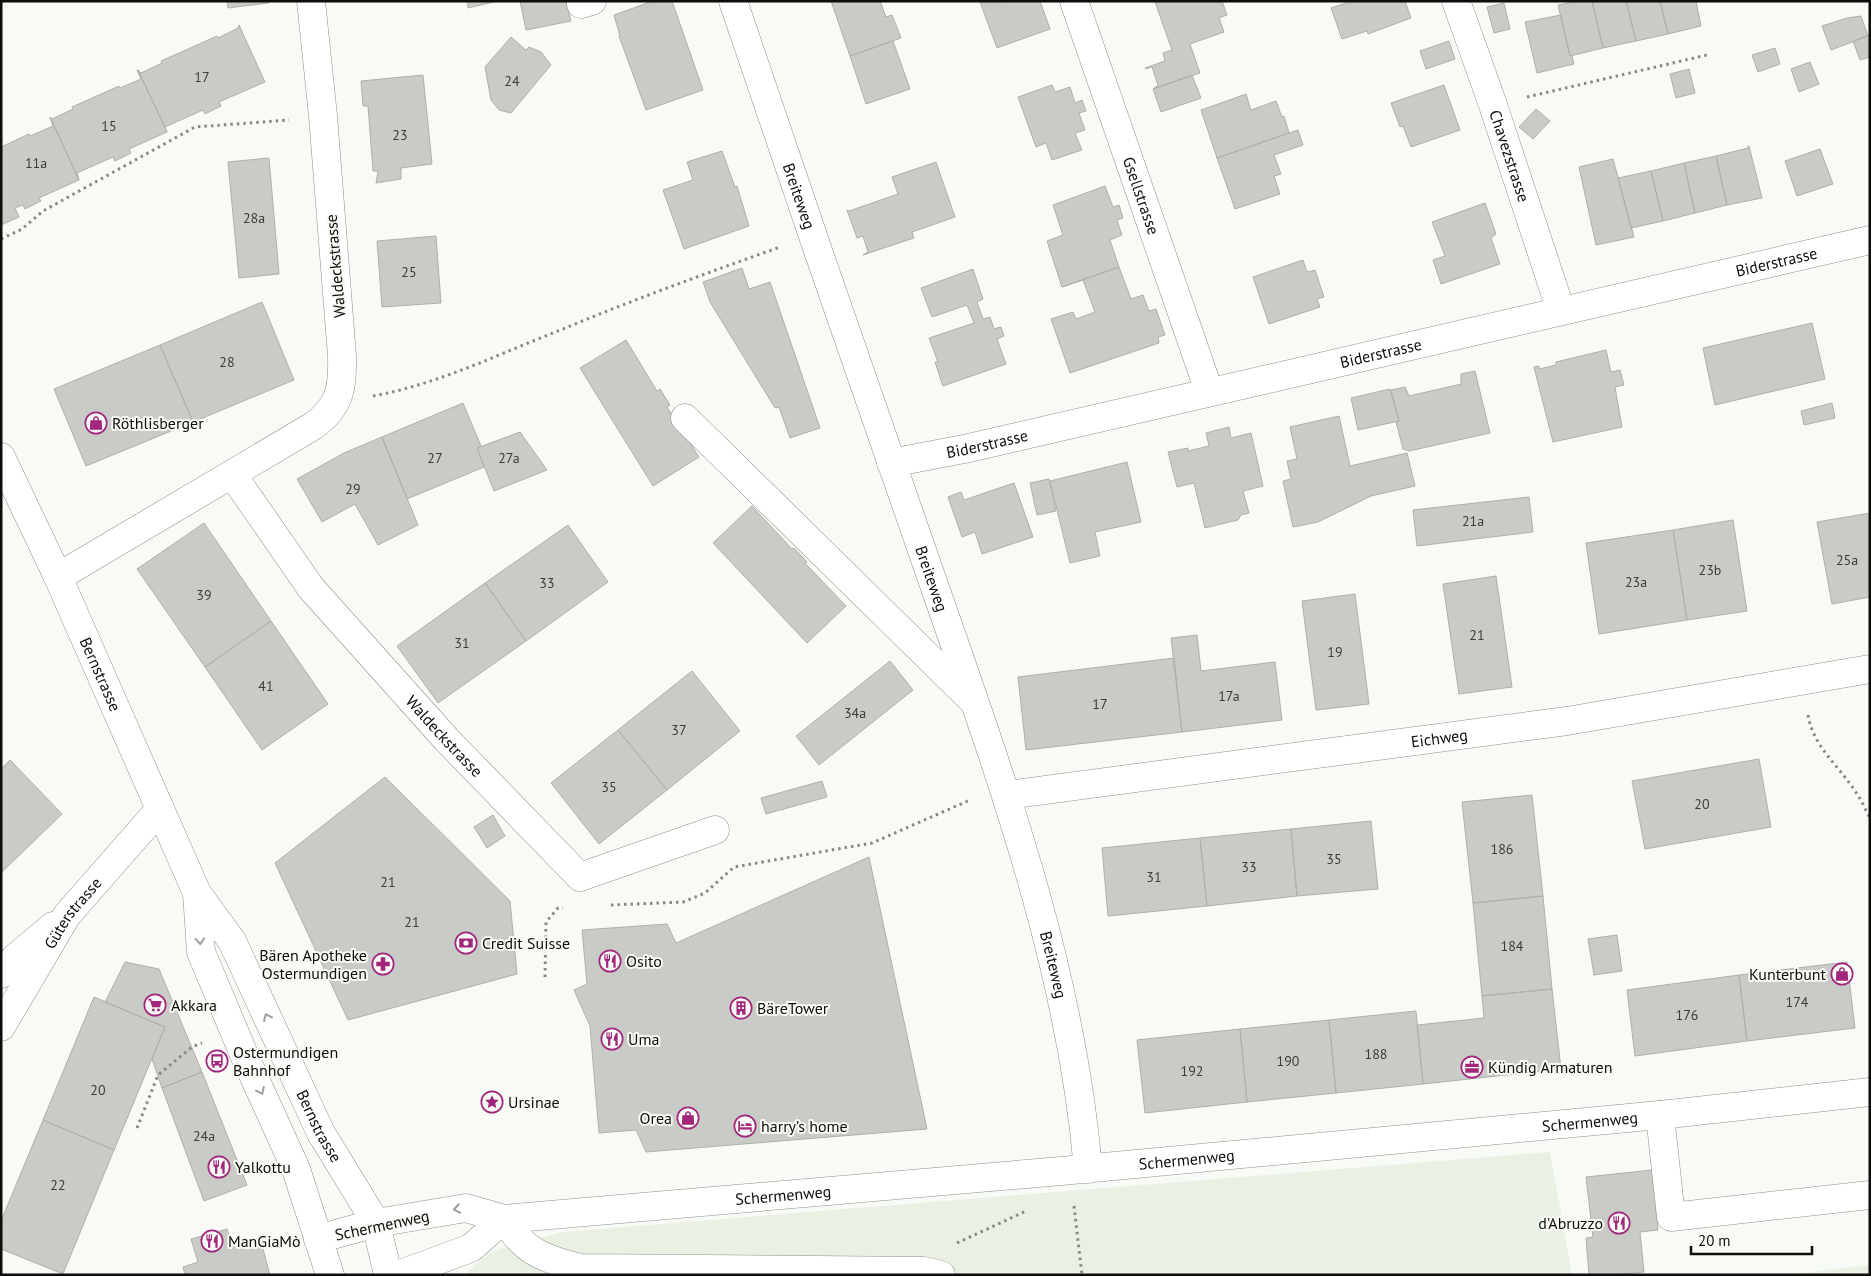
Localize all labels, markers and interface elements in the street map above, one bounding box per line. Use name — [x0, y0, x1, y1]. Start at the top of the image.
house number: 17 — [194, 68, 210, 86]
house number: 24 — [504, 72, 520, 90]
street label: Chavezstrasse — [1485, 107, 1534, 204]
house number: 15 — [101, 117, 117, 135]
house number: 23 — [392, 126, 408, 144]
house number: 11a — [25, 154, 47, 172]
street label: Gsellstrasse — [1119, 154, 1164, 237]
street label: Breiteweg — [779, 160, 820, 232]
house number: 28a — [243, 209, 265, 227]
street label: Waldeckstrasse — [321, 213, 349, 319]
street label: Biderstrasse — [1734, 243, 1819, 281]
house number: 25 — [401, 263, 417, 281]
street label: Biderstrasse — [1338, 334, 1423, 372]
house number: 28 — [219, 353, 235, 371]
shop icon: Röthlisberger — [84, 411, 108, 435]
place label: Röthlisberger — [112, 413, 204, 433]
street label: Biderstrasse — [945, 425, 1030, 462]
house number: 27 — [427, 449, 443, 467]
house number: 27a — [498, 449, 520, 467]
house number: 29 — [345, 480, 361, 498]
house number: 21a — [1462, 512, 1484, 530]
street label: Breiteweg — [911, 543, 953, 614]
house number: 25a — [1836, 551, 1858, 569]
house number: 23b — [1699, 561, 1721, 579]
house number: 23a — [1625, 573, 1647, 591]
house number: 33 — [539, 574, 555, 592]
house number: 39 — [196, 586, 212, 604]
house number: 21 — [1469, 626, 1485, 644]
street label: Bernstrasse — [76, 634, 126, 714]
house number: 31 — [454, 634, 470, 652]
house number: 19 — [1327, 643, 1343, 661]
house number: 41 — [258, 677, 274, 695]
house number: 17a — [1218, 687, 1240, 705]
street label: Waldeckstrasse — [402, 691, 487, 781]
house number: 17 — [1092, 695, 1108, 713]
house number: 34a — [844, 704, 866, 722]
house number: 37 — [671, 721, 687, 739]
street label: Eichweg — [1410, 724, 1469, 752]
house number: 35 — [601, 778, 617, 796]
house number: 20 — [1694, 795, 1710, 813]
house number: 186 — [1491, 840, 1513, 858]
house number: 35 — [1326, 850, 1342, 868]
house number: 33 — [1241, 858, 1257, 876]
house number: 31 — [1146, 868, 1162, 886]
street label: Güterstrasse — [39, 873, 106, 952]
house number: 21 — [380, 873, 396, 891]
house number: 21 — [404, 913, 420, 931]
street label: Breiteweg — [1036, 929, 1071, 1000]
bank icon: Credit Suisse — [454, 931, 478, 955]
place label: Credit Suisse — [482, 933, 570, 953]
one-way arrow — [195, 937, 206, 945]
house number: 184 — [1501, 937, 1524, 955]
place label: Bären Apotheke Ostermundigen — [259, 945, 367, 983]
restaurant icon: Osito — [598, 949, 622, 973]
place label: Osito — [626, 951, 662, 971]
pharmacy icon: Bären Apotheke Ostermundigen — [371, 952, 395, 976]
shop icon: Kunterbunt — [1830, 962, 1854, 986]
place label: Kunterbunt — [1749, 964, 1827, 984]
supermarket icon: Akkara — [143, 993, 167, 1017]
house number: 174 — [1786, 993, 1809, 1011]
place label: Akkara — [171, 995, 217, 1015]
building icon: BäreTower — [729, 996, 753, 1020]
place label: BäreTower — [757, 998, 829, 1018]
house number: 176 — [1676, 1006, 1698, 1024]
one-way arrow — [263, 1013, 274, 1022]
restaurant icon: Uma — [600, 1027, 624, 1051]
place label: Uma — [628, 1029, 659, 1049]
place label: Ostermundigen Bahnhof — [233, 1042, 338, 1080]
house number: 188 — [1365, 1045, 1387, 1063]
bus stop icon: Ostermundigen Bahnhof — [205, 1049, 229, 1073]
house number: 190 — [1277, 1052, 1300, 1070]
office icon: Kündig Armaturen — [1460, 1055, 1484, 1079]
place label: Kündig Armaturen — [1488, 1057, 1612, 1077]
house number: 192 — [1181, 1062, 1203, 1080]
house number: 20 — [90, 1081, 106, 1099]
one-way arrow — [254, 1086, 265, 1095]
street label: Bernstrasse — [292, 1087, 346, 1166]
place icon: Ursinae — [480, 1090, 504, 1114]
place label: Ursinae — [508, 1092, 560, 1112]
shop icon: Orea — [676, 1106, 700, 1130]
street label: Schermenweg — [1541, 1107, 1639, 1136]
place label: Orea — [640, 1108, 672, 1128]
hotel icon: harry’s home — [733, 1114, 757, 1138]
place label: harry’s home — [761, 1116, 848, 1136]
house number: 24a — [193, 1127, 215, 1145]
street label: Schermenweg — [1138, 1145, 1235, 1174]
restaurant icon: Yalkottu — [207, 1155, 231, 1179]
place label: Yalkottu — [235, 1157, 291, 1177]
house number: 22 — [50, 1176, 66, 1194]
street label: Schermenweg — [734, 1181, 832, 1209]
one-way arrow — [452, 1204, 461, 1214]
street label: Schermenweg — [333, 1205, 431, 1245]
restaurant icon: d'Abruzzo — [1607, 1211, 1631, 1235]
place label: d'Abruzzo — [1538, 1213, 1603, 1233]
scale bar — [1691, 1224, 1812, 1256]
restaurant icon: ManGiaMò — [200, 1229, 224, 1253]
place label: ManGiaMò — [228, 1231, 301, 1251]
text: 20 m — [1698, 1231, 1731, 1250]

